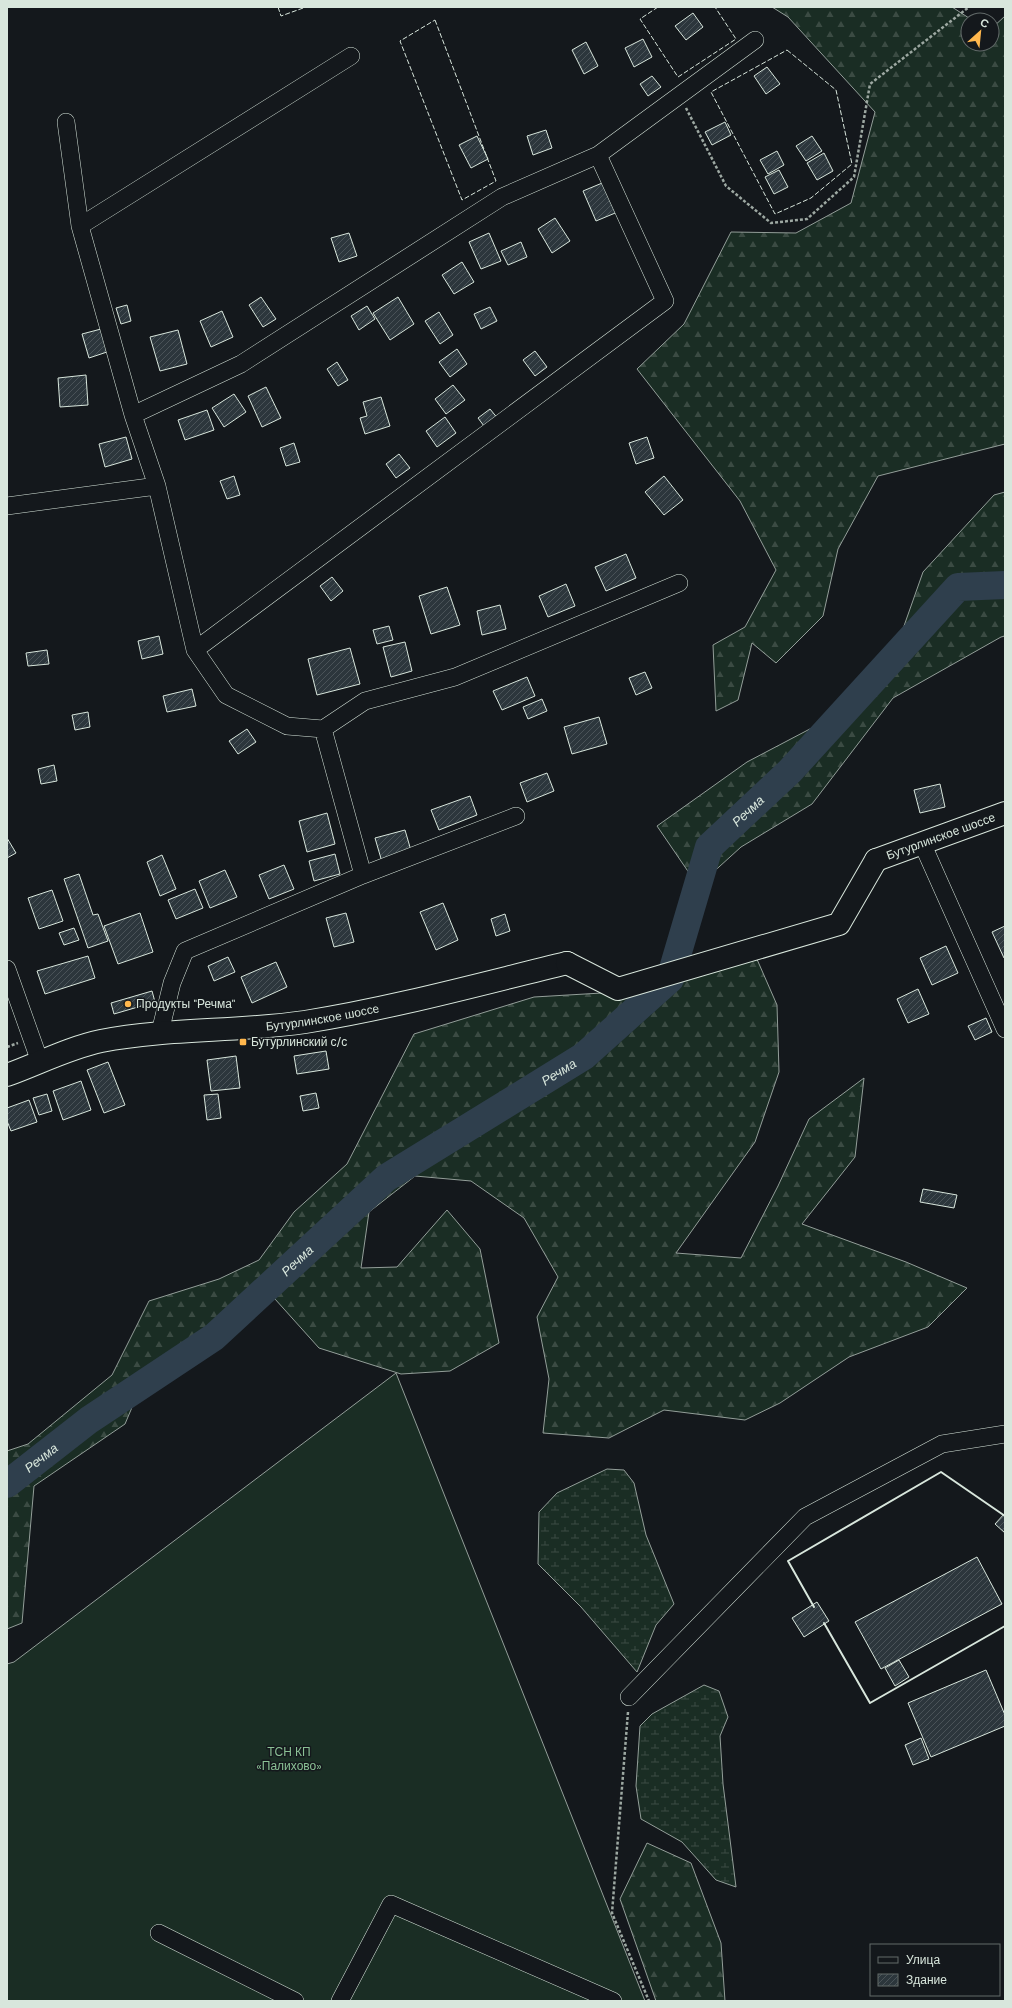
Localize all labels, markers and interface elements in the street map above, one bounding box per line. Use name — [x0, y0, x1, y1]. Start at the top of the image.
north arrow — [960, 12, 1000, 52]
text: С — [978, 15, 991, 31]
water label: Речма — [728, 792, 767, 830]
street label: Бутурлинское шоссе — [884, 809, 998, 864]
place label: Продукты "Речма" — [136, 996, 236, 1012]
marker: Продукты "Речма" — [123, 999, 133, 1009]
street label: Бутурлинское шоссе — [265, 1000, 381, 1034]
place label: Бутурлинский с/с — [251, 1034, 347, 1050]
marker: Бутурлинский с/с — [238, 1037, 248, 1047]
water label: Речма — [538, 1054, 579, 1089]
water label: Речма — [277, 1241, 317, 1279]
water label: Речма — [21, 1439, 61, 1476]
park label: ТСН КП «Палихово» — [256, 1744, 322, 1774]
legend — [870, 1944, 1000, 1996]
text: Улица — [906, 1952, 940, 1968]
text: Здание — [906, 1972, 947, 1988]

